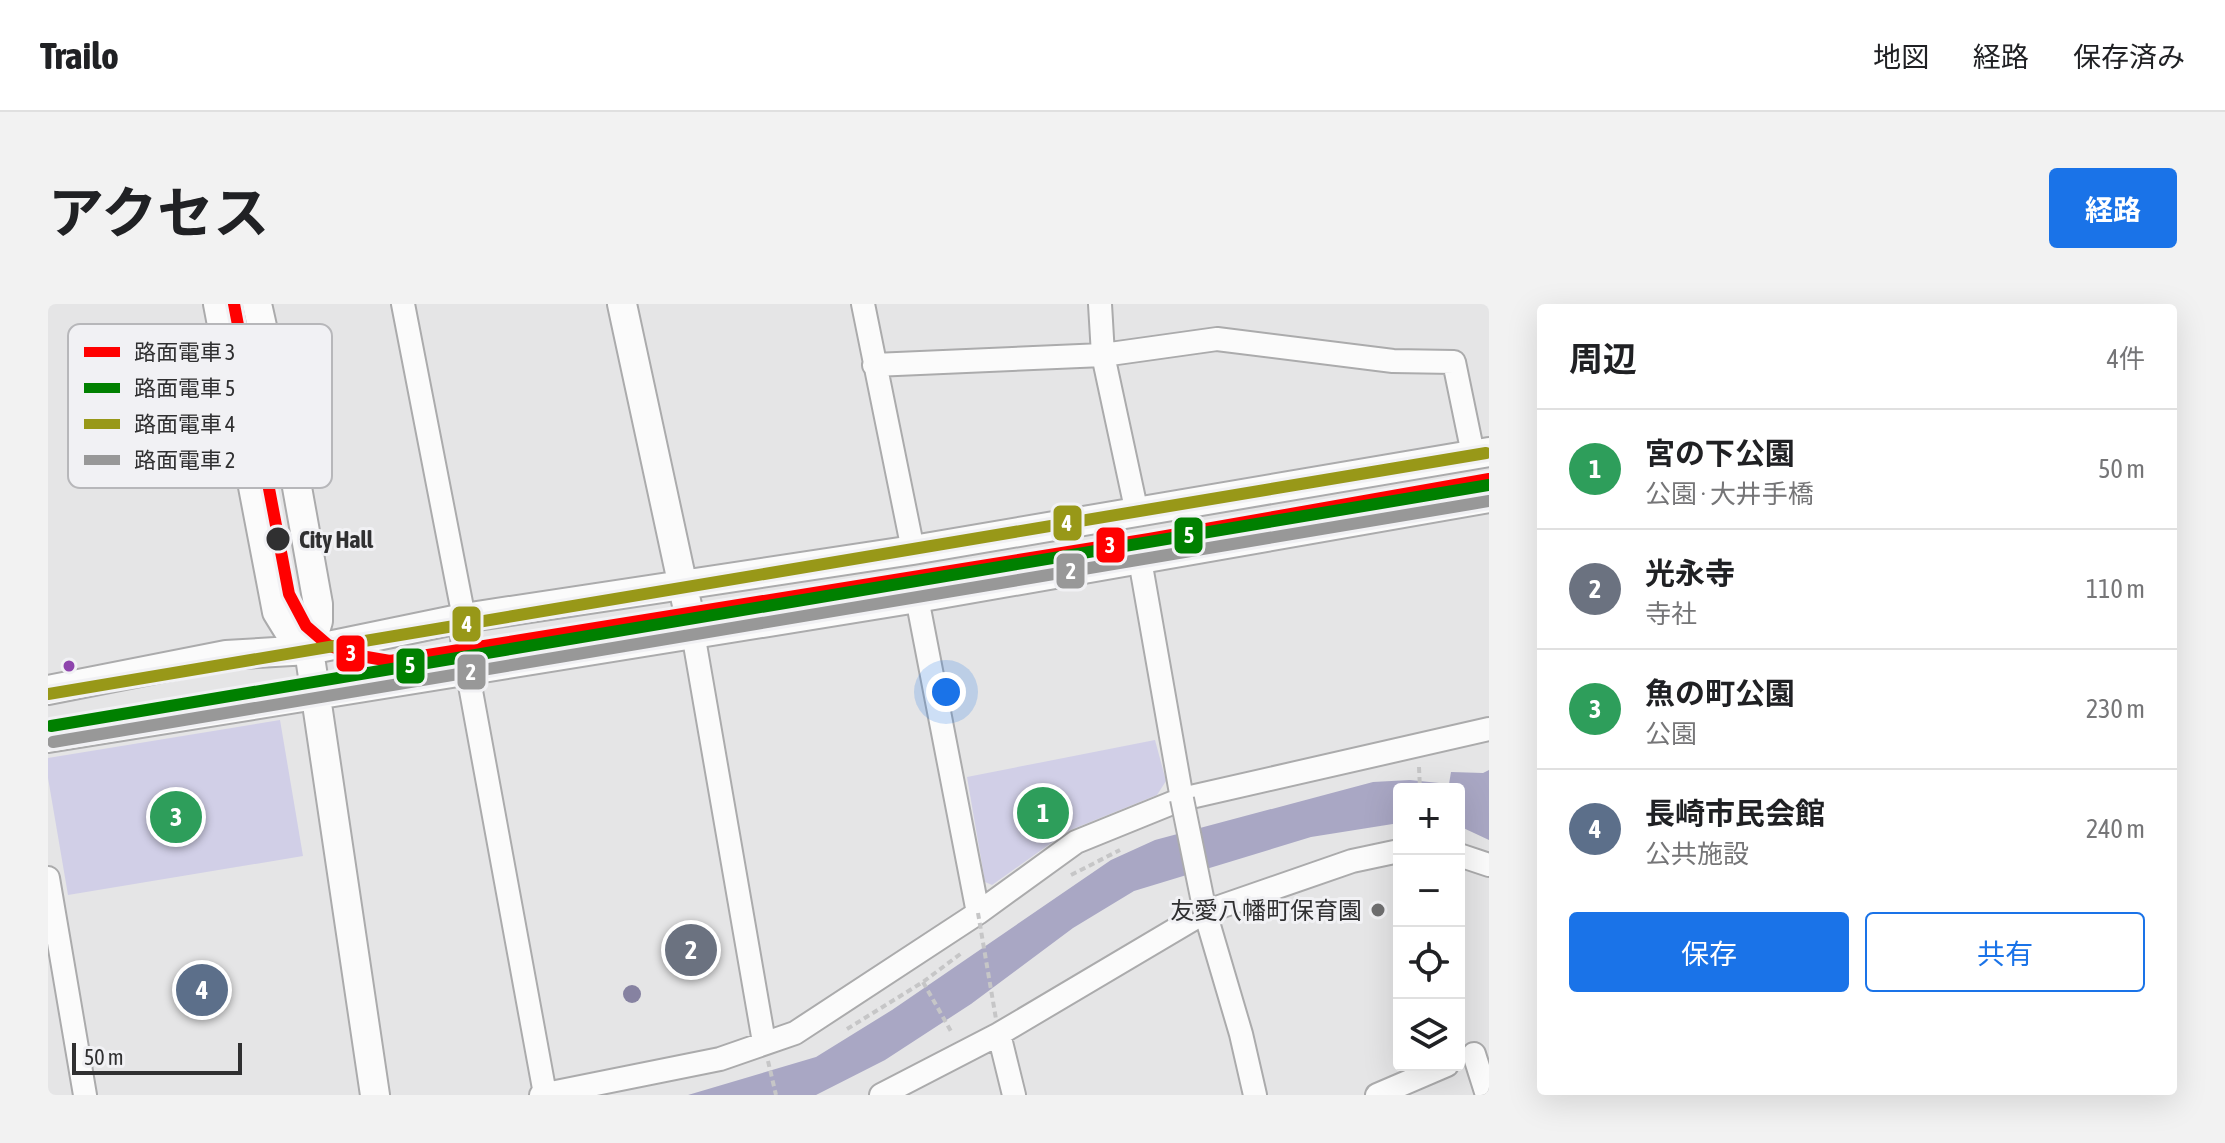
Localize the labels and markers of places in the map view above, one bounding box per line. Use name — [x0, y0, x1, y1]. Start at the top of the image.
marker: City Hall — [264, 525, 292, 553]
place label: City Hall — [299, 526, 374, 553]
unlabelled marker — [61, 658, 77, 674]
pin: 1 — [1017, 783, 1069, 843]
pin: 3 — [150, 787, 202, 847]
place label: 友愛八幡町保育園 — [1170, 897, 1362, 924]
marker: 友愛八幡町保育園 — [1369, 901, 1387, 919]
pin: 2 — [665, 920, 717, 980]
pin: 4 — [176, 960, 228, 1020]

